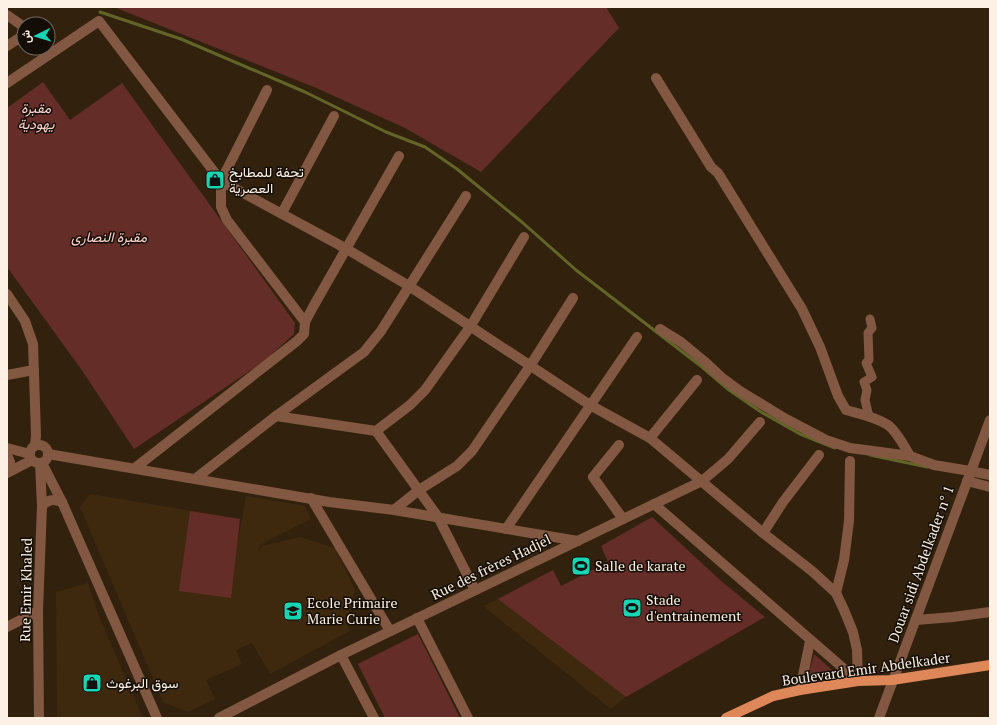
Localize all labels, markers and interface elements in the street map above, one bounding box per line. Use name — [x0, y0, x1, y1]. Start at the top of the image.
north arrow — [16, 16, 56, 56]
text: ش — [18, 30, 34, 44]
park label: مقبرة يهودية — [18, 98, 55, 133]
place label: تحفة للمطابخ العصرية — [229, 162, 304, 197]
shop icon: تحفة للمطابخ العصرية — [204, 169, 226, 191]
park label: مقبرة النصارى — [71, 227, 147, 246]
street label: Douar sidi Abdelkader n° 1 — [883, 483, 958, 645]
street label: Rue des frères Hadjel — [428, 529, 554, 604]
street label: Rue Emir Khaled — [15, 538, 36, 642]
sports icon: Salle de karate — [570, 555, 592, 577]
place label: Salle de karate — [595, 556, 686, 575]
place label: Stade d'entrainement — [646, 590, 742, 625]
place label: Ecole Primaire Marie Curie — [307, 593, 398, 628]
sports icon: Stade d'entrainement — [621, 597, 643, 619]
school or university icon: Ecole Primaire Marie Curie — [282, 600, 304, 622]
street label: Boulevard Emir Abdelkader — [781, 647, 952, 690]
shop icon: سوق البرغوث — [81, 672, 103, 694]
place label: سوق البرغوث — [106, 673, 179, 692]

